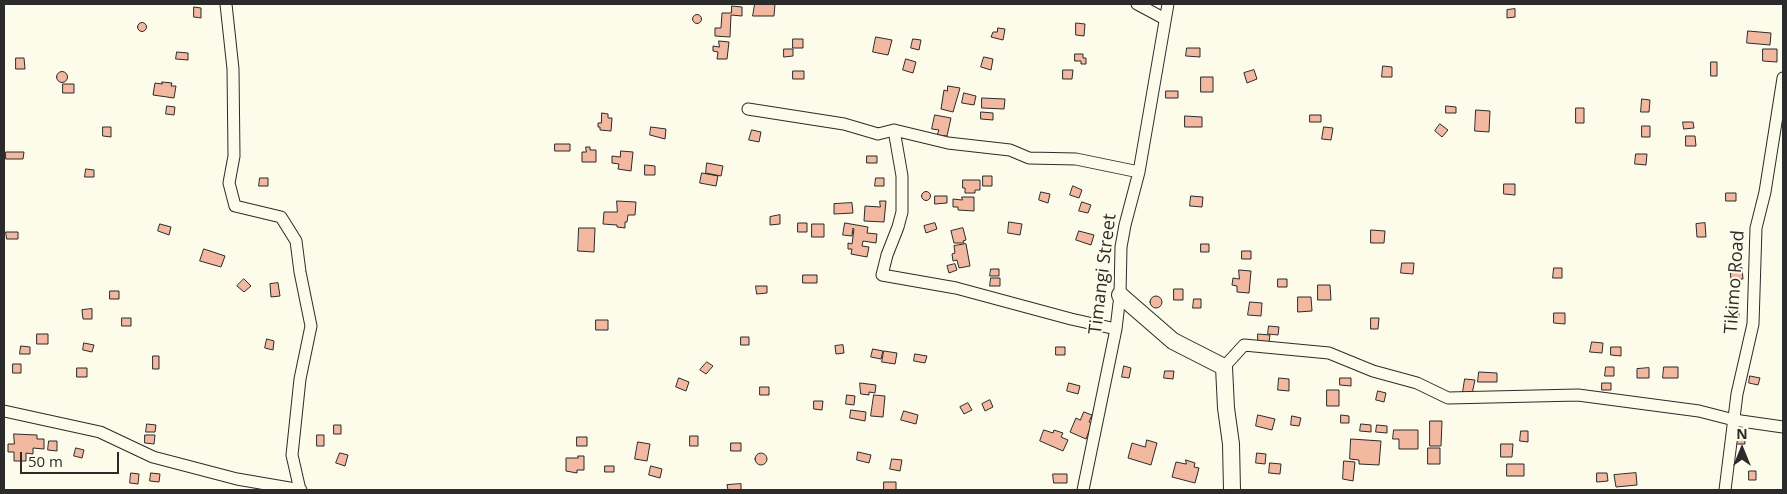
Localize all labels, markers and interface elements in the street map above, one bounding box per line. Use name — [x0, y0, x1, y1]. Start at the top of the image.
street label: Timangi Street — [1085, 212, 1121, 336]
street label: Tikimo Road — [1721, 230, 1749, 334]
north arrow — [1717, 424, 1767, 474]
text: N — [1736, 424, 1748, 443]
scale bar — [22, 442, 121, 474]
text: 50 m — [28, 451, 63, 471]

